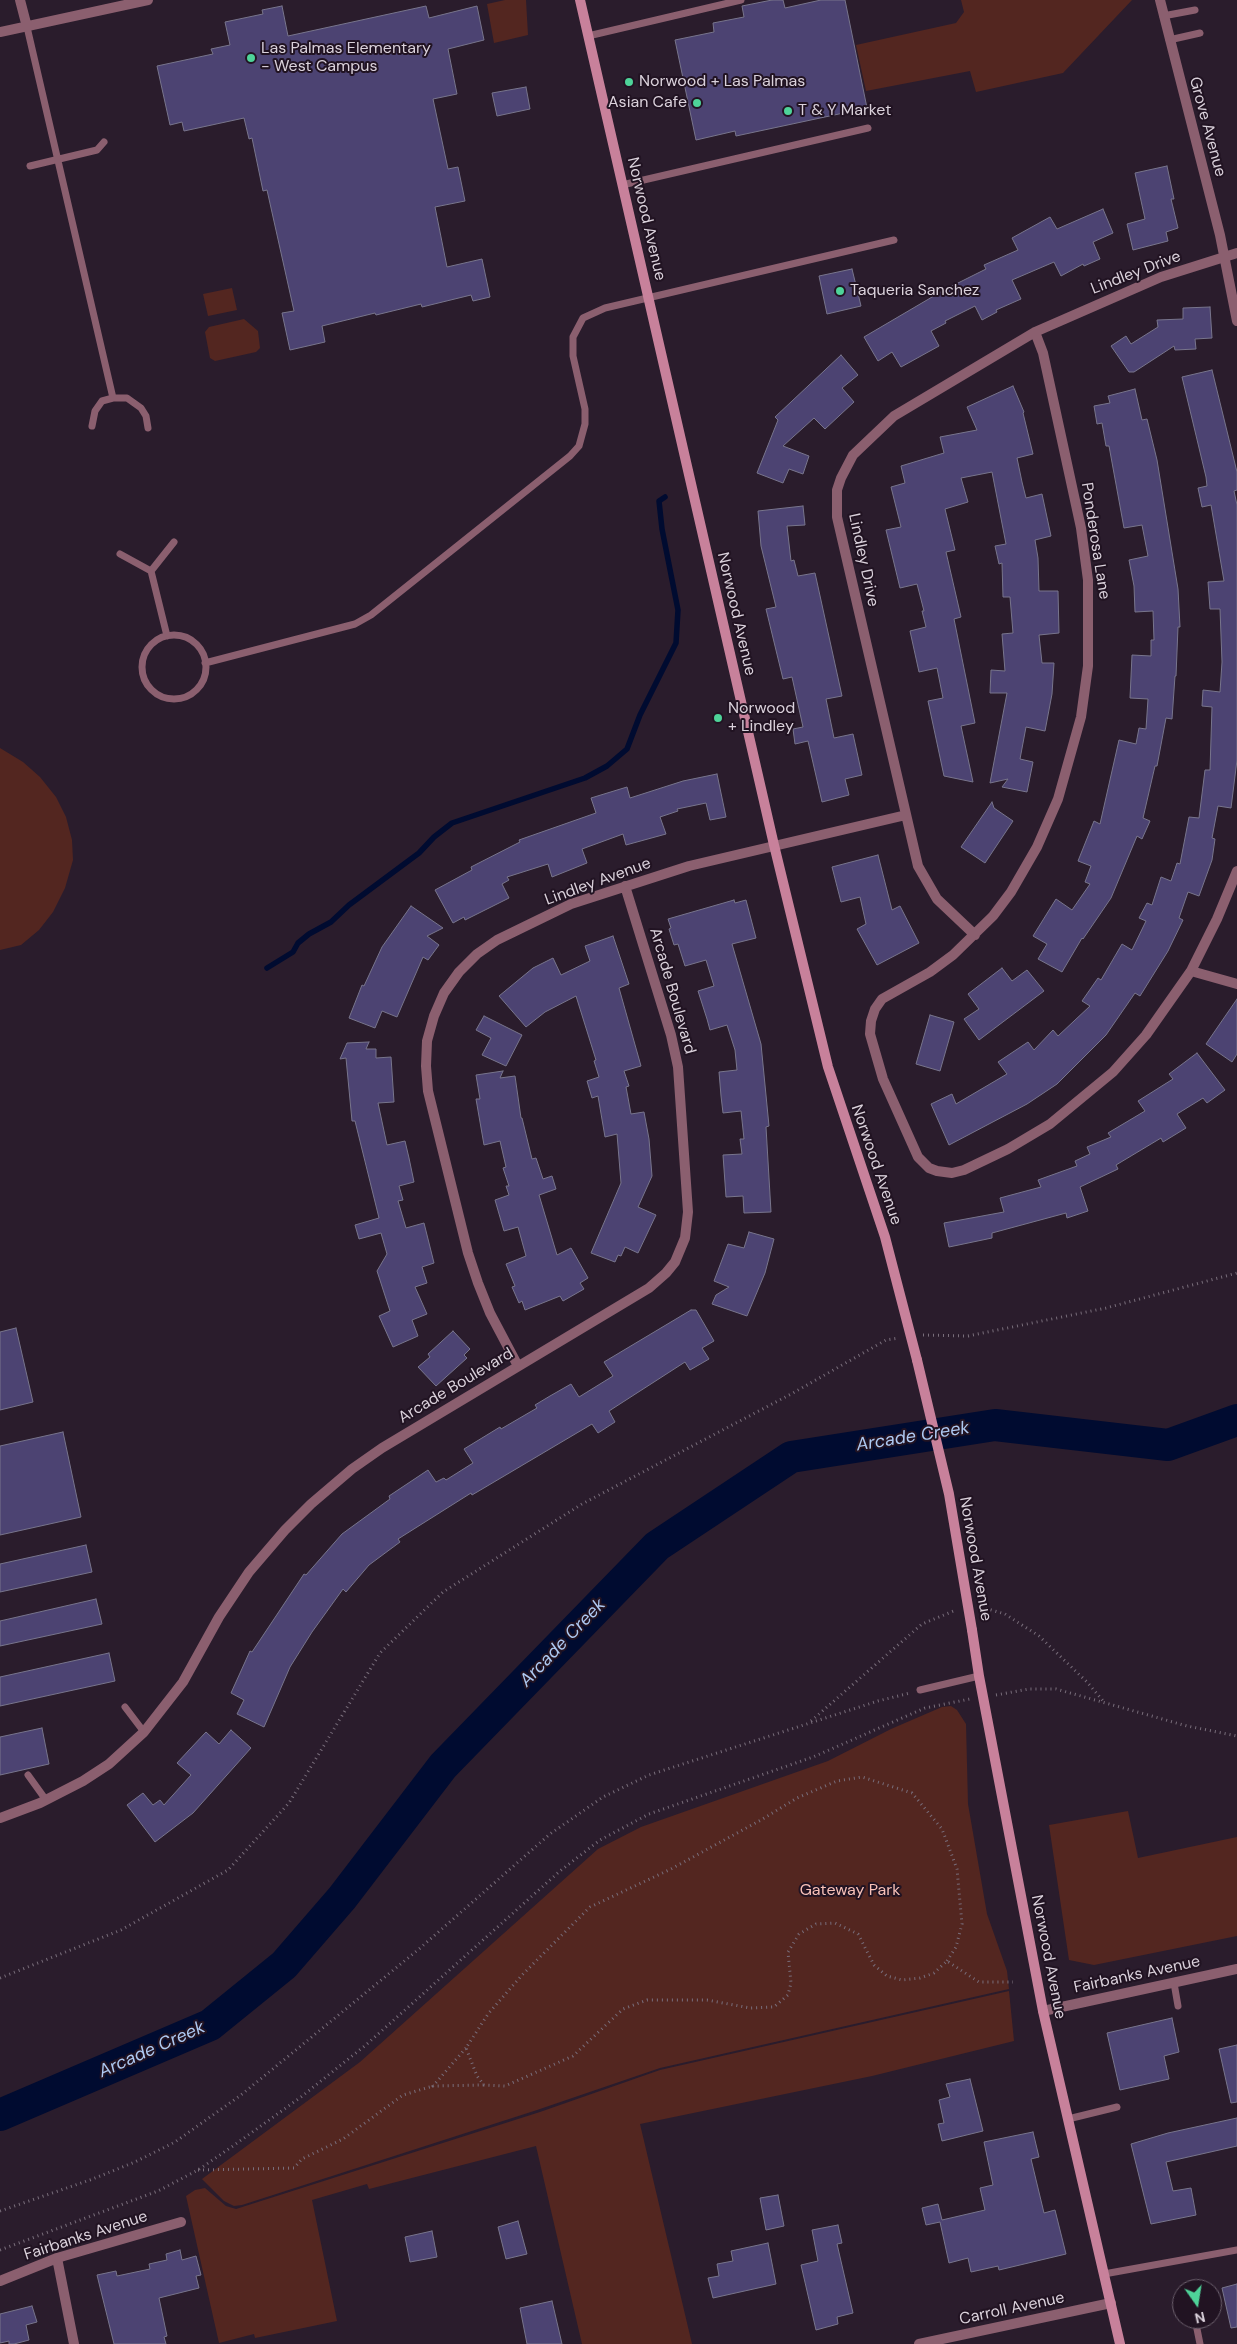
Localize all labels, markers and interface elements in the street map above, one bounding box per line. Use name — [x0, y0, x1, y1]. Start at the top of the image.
place label: Las Palmas Elementary - West Campus — [261, 39, 431, 77]
marker: Las Palmas Elementary - West Campus — [245, 52, 257, 64]
place label: Norwood + Las Palmas — [639, 72, 805, 92]
street label: Grove Avenue — [1184, 75, 1230, 179]
marker: Norwood + Las Palmas — [623, 76, 635, 88]
place label: Asian Cafe — [608, 93, 687, 113]
marker: Asian Cafe — [691, 97, 703, 109]
place label: T & Y Market — [798, 101, 891, 121]
marker: T & Y Market — [782, 105, 794, 117]
street label: Norwood Avenue — [622, 155, 670, 283]
street label: Lindley Drive — [1088, 247, 1184, 299]
place label: Taqueria Sanchez — [850, 281, 979, 301]
marker: Taqueria Sanchez — [834, 285, 846, 297]
street label: Ponderosa Lane — [1076, 481, 1114, 601]
street label: Lindley Drive — [844, 512, 882, 608]
street label: Norwood Avenue — [712, 550, 760, 678]
place label: Norwood + Lindley — [728, 699, 795, 737]
marker: Norwood + Lindley — [712, 712, 724, 724]
street label: Lindley Avenue — [542, 854, 654, 910]
street label: Arcade Boulevard — [645, 926, 699, 1056]
street label: Norwood Avenue — [846, 1102, 906, 1228]
street label: Arcade Boulevard — [395, 1344, 517, 1428]
water label: Arcade Creek — [855, 1417, 971, 1457]
street label: Norwood Avenue — [955, 1495, 995, 1623]
water label: Arcade Creek — [516, 1594, 610, 1692]
park label: Gateway Park — [800, 1881, 900, 1901]
street label: Norwood Avenue — [1027, 1893, 1069, 2021]
street label: Fairbanks Avenue — [1072, 1952, 1202, 1998]
water label: Arcade Creek — [95, 2017, 209, 2083]
street label: Fairbanks Avenue — [22, 2207, 150, 2265]
north arrow — [1172, 2279, 1222, 2329]
street label: Carroll Avenue — [958, 2288, 1066, 2330]
text: N — [1193, 2308, 1207, 2328]

